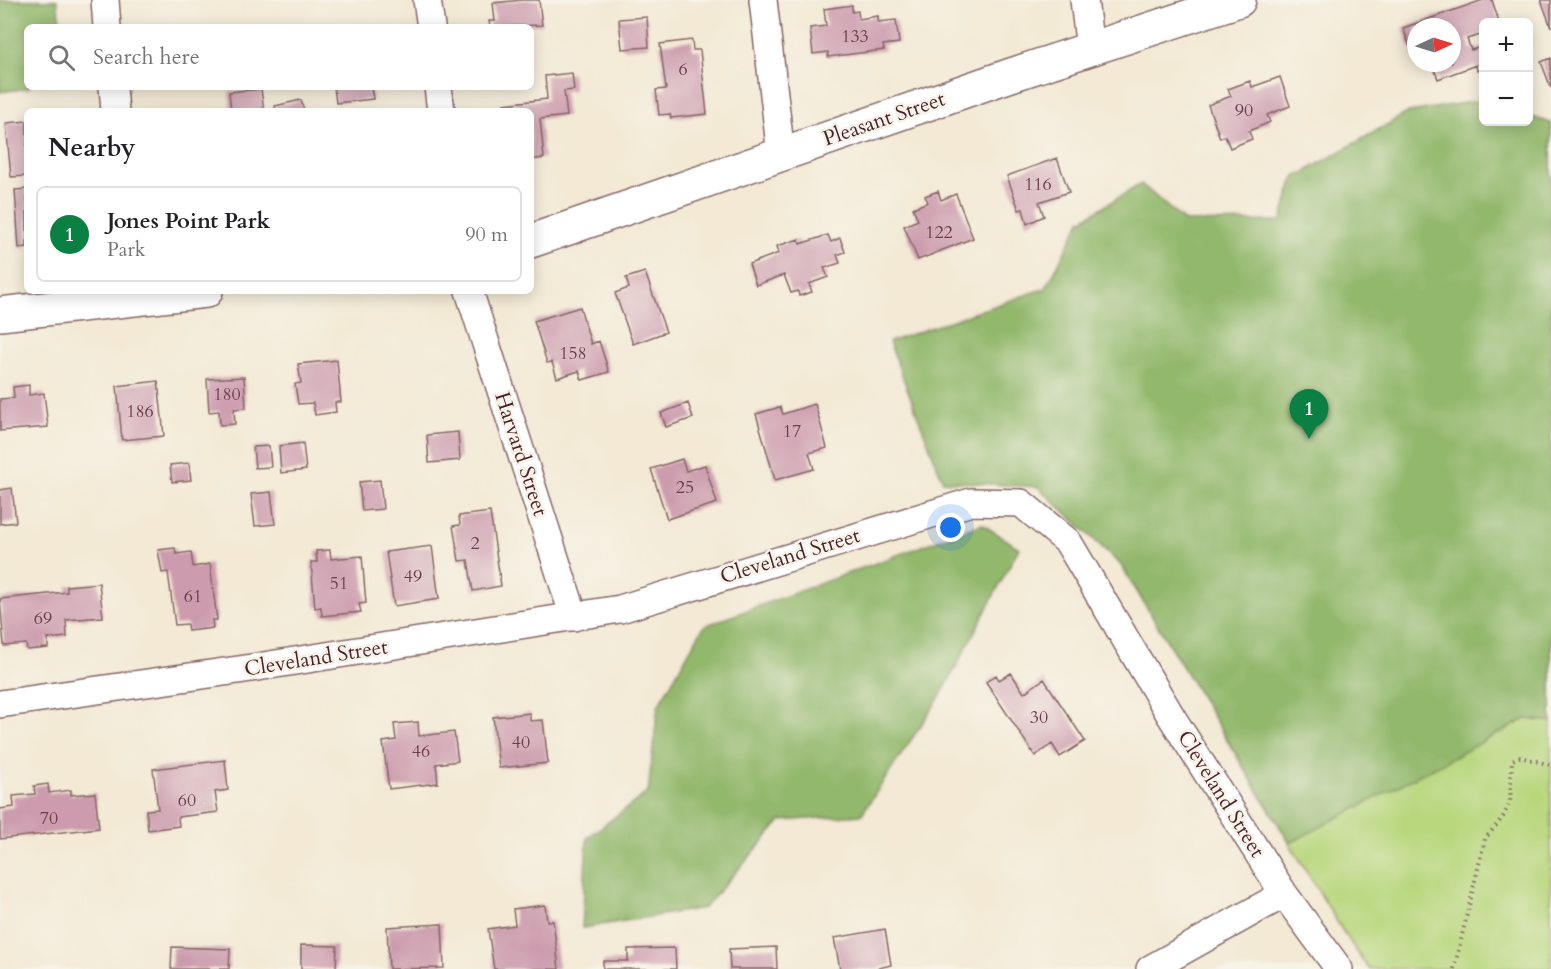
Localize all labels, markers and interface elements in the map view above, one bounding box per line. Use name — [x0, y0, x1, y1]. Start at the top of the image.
north arrow — [1407, 18, 1461, 72]
map controls — [1479, 18, 1533, 126]
button: + — [1479, 18, 1533, 72]
search box — [24, 24, 534, 90]
house number: 133 — [841, 24, 869, 49]
icon: search — [45, 41, 78, 74]
text: Search here — [93, 42, 200, 72]
house number: 6 — [678, 57, 688, 82]
button: − — [1479, 72, 1533, 126]
street label: Pleasant Street — [819, 84, 949, 153]
house number: 90 — [1235, 98, 1253, 123]
text: Nearby — [48, 130, 136, 165]
house number: 116 — [1024, 172, 1052, 197]
text: Jones Point Park — [107, 206, 270, 236]
house number: 122 — [925, 220, 953, 245]
text: 1 — [64, 221, 75, 248]
text: 90 m — [465, 221, 508, 248]
text: Park — [107, 236, 145, 263]
house number: 158 — [559, 341, 587, 366]
house number: 180 — [213, 382, 241, 407]
street label: Harvard Street — [487, 388, 555, 520]
pin: 1 — [1290, 390, 1328, 439]
house number: 186 — [126, 399, 154, 424]
house number: 17 — [783, 419, 801, 444]
house number: 25 — [676, 475, 694, 500]
your location — [936, 513, 965, 542]
street label: Cleveland Street — [717, 521, 864, 591]
house number: 2 — [470, 531, 480, 556]
house number: 49 — [404, 564, 422, 589]
house number: 51 — [330, 571, 348, 596]
house number: 61 — [184, 584, 202, 609]
house number: 69 — [34, 606, 52, 631]
street label: Cleveland Street — [242, 632, 390, 684]
house number: 30 — [1030, 705, 1048, 730]
street label: Cleveland Street — [1170, 725, 1272, 863]
house number: 40 — [512, 730, 530, 755]
house number: 46 — [412, 739, 430, 764]
house number: 60 — [178, 788, 196, 813]
house number: 70 — [40, 806, 58, 831]

